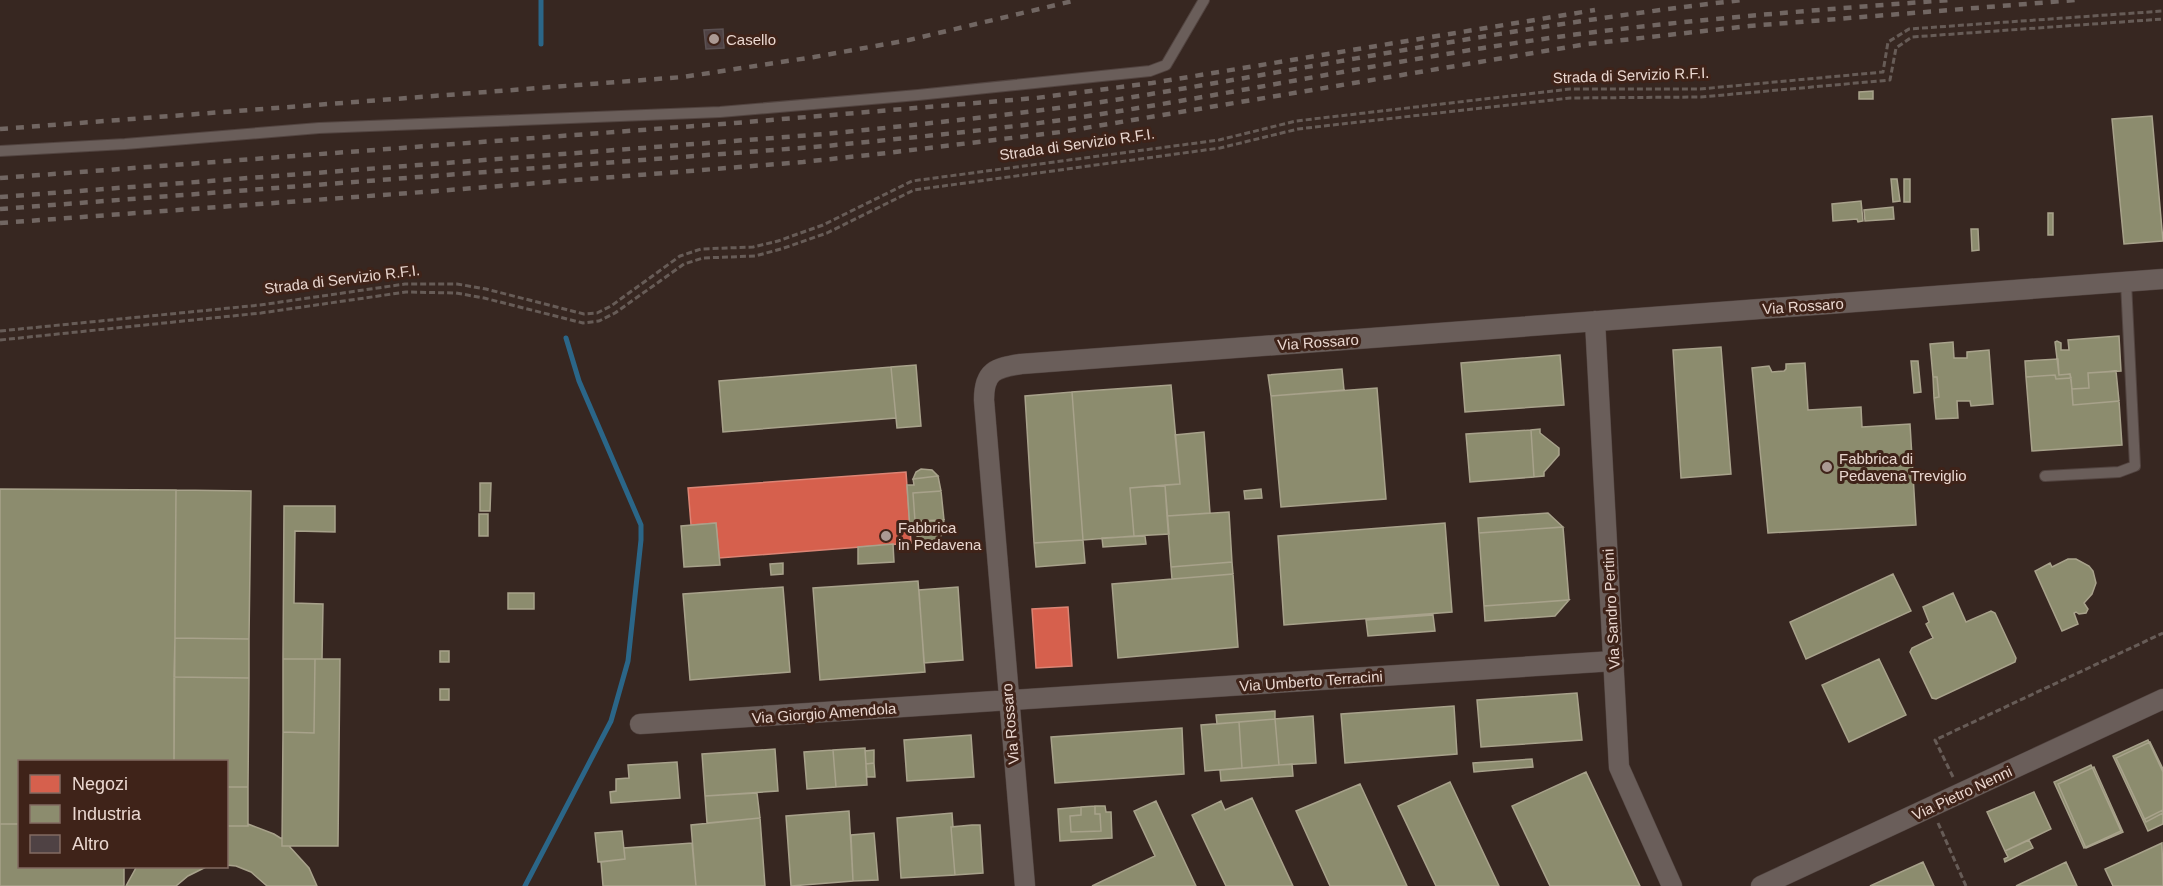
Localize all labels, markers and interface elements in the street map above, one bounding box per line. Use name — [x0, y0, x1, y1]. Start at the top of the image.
place label: Casello — [726, 31, 776, 48]
marker: Casello — [707, 32, 721, 46]
street label: Strada di Servizio R.F.I. — [1552, 64, 1710, 86]
street label: Strada di Servizio R.F.I. — [998, 125, 1156, 163]
street label: Strada di Servizio R.F.I. — [263, 261, 421, 297]
street label: Via Rossaro — [1762, 295, 1844, 317]
street label: Via Rossaro — [1277, 331, 1359, 353]
place label: Fabbrica di Pedavena Treviglio — [1839, 450, 1967, 484]
marker: Fabbrica di Pedavena Treviglio — [1820, 460, 1834, 474]
place label: Fabbrica in Pedavena — [898, 519, 982, 553]
marker: Fabbrica in Pedavena — [879, 529, 893, 543]
street label: Via Sandro Pertini — [1599, 548, 1623, 670]
street label: Via Umberto Terracini — [1239, 668, 1383, 694]
street label: Via Rossaro — [998, 683, 1022, 765]
street label: Via Giorgio Amendola — [751, 699, 897, 727]
legend — [18, 760, 228, 868]
street label: Via Pietro Nenni — [1909, 762, 2015, 824]
text: Negozi — [72, 774, 128, 794]
text: Industria — [72, 804, 142, 824]
text: Altro — [72, 834, 109, 854]

